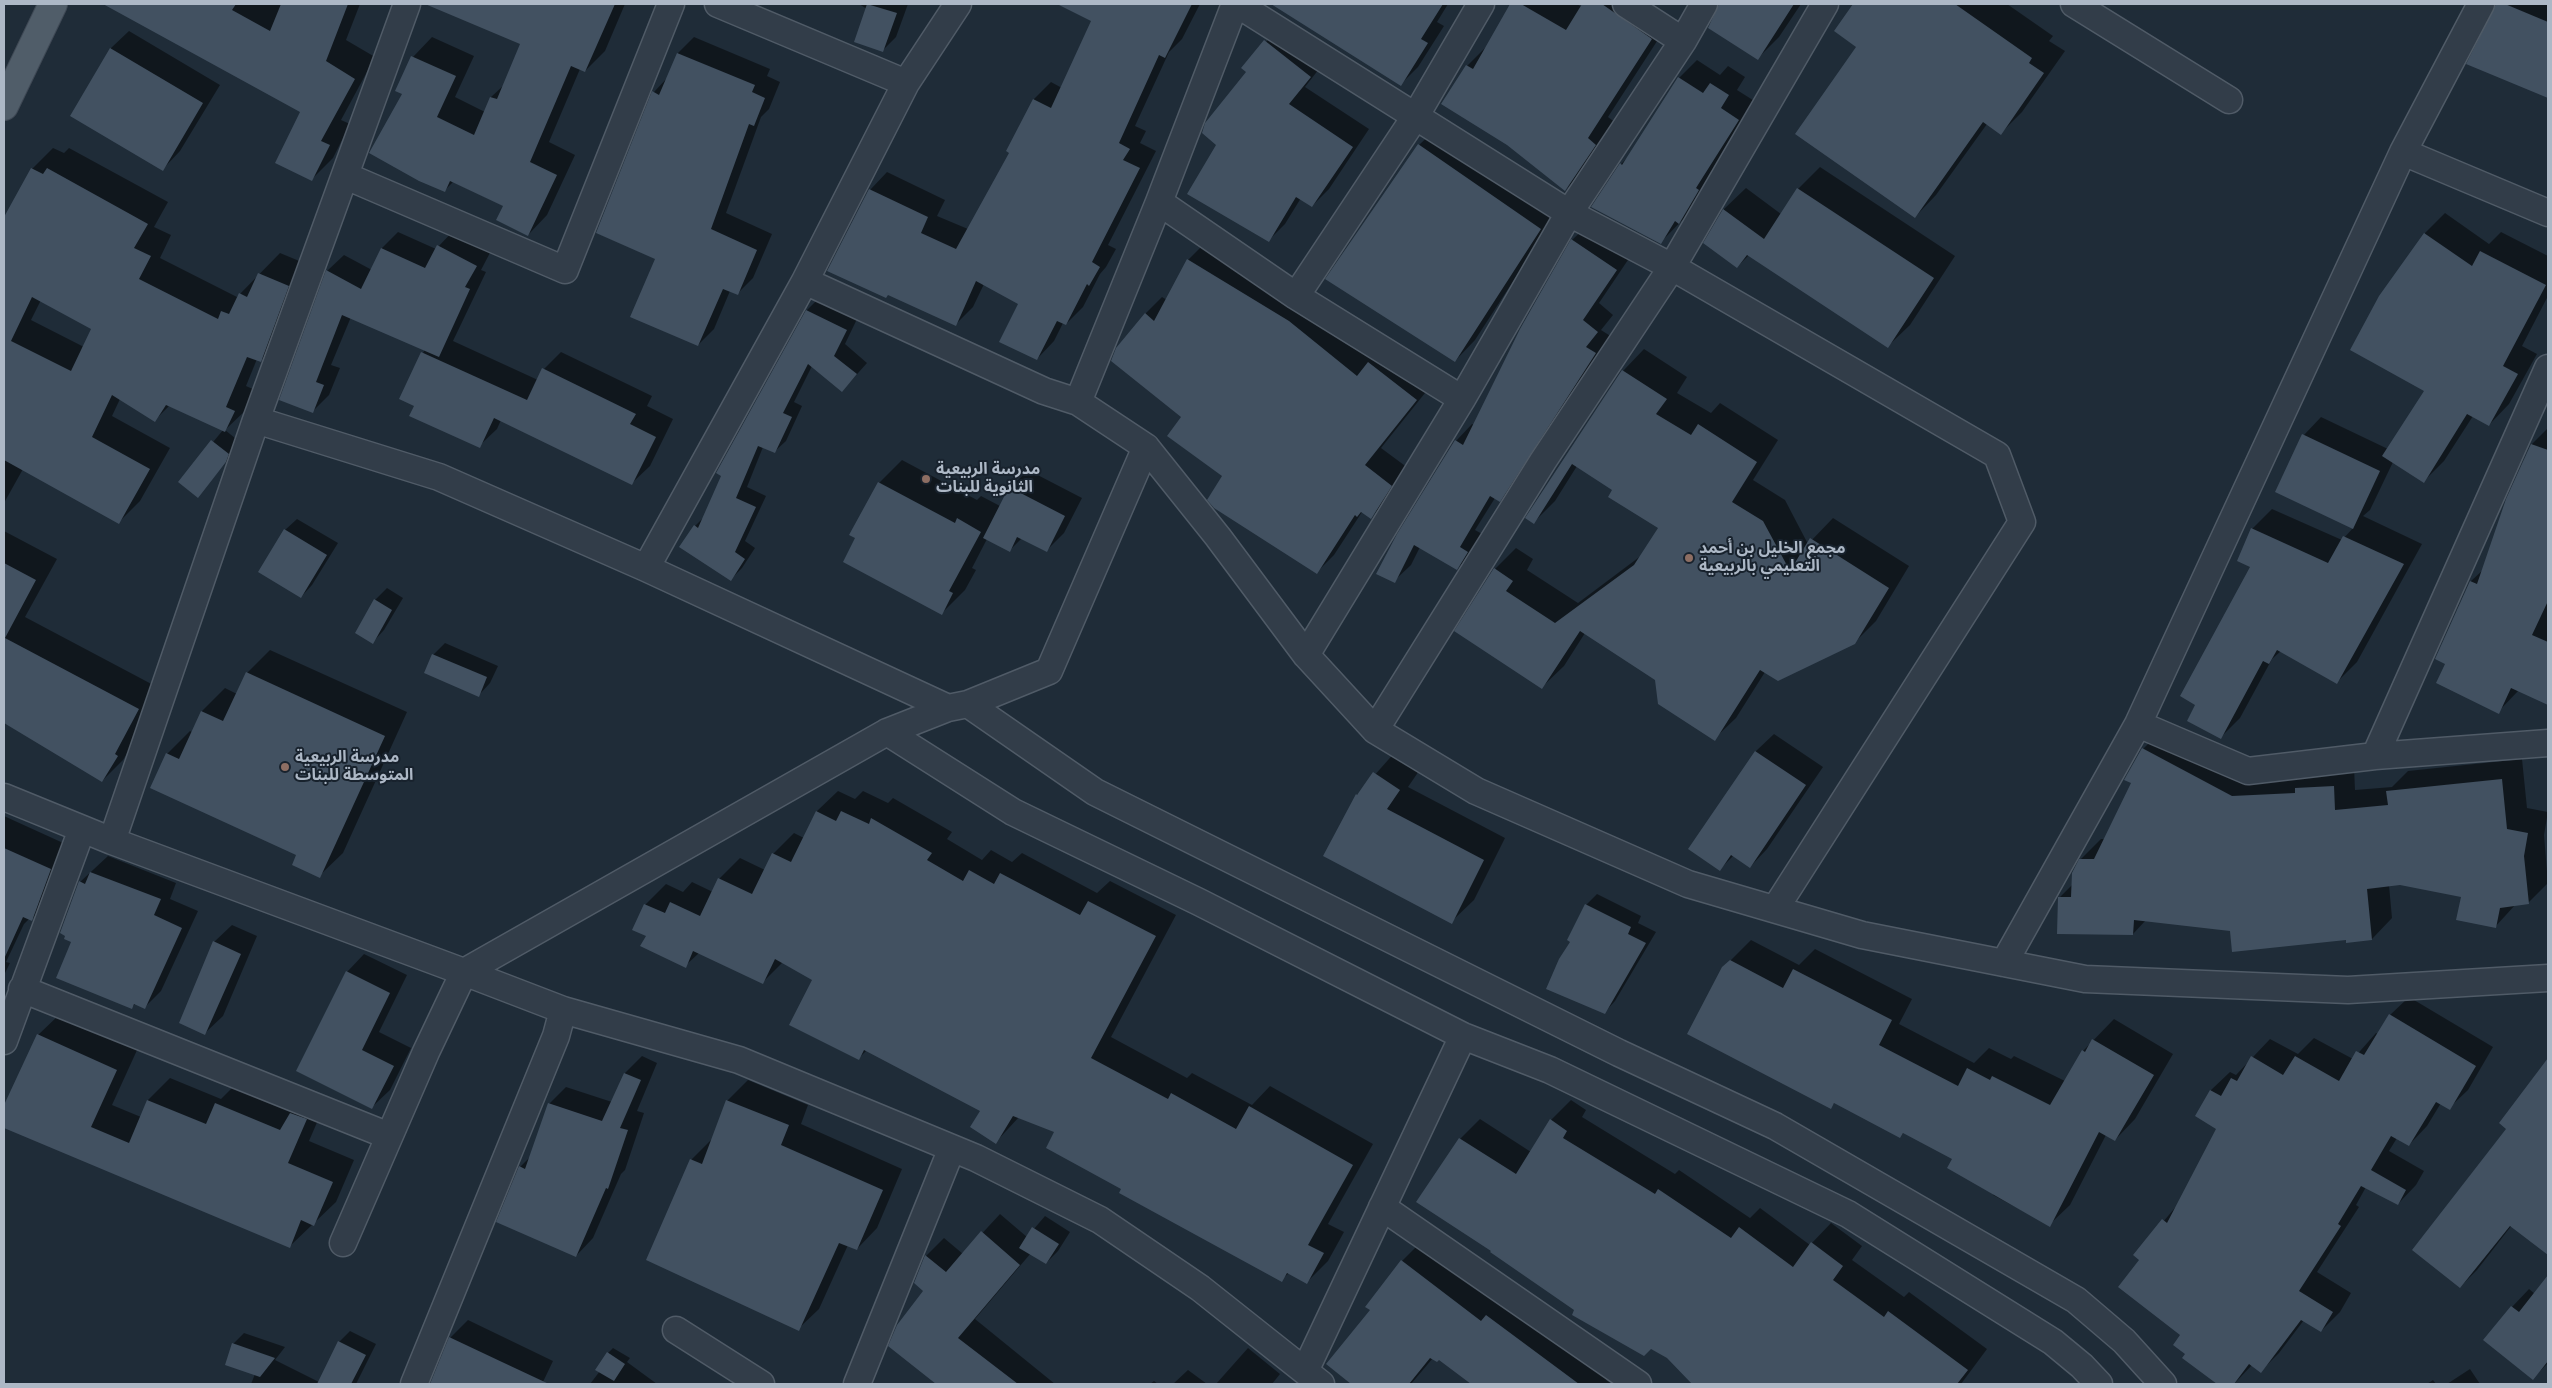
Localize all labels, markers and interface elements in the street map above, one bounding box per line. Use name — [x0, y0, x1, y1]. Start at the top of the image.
place label: مدرسة الربيعية الثانوية للبنات — [936, 460, 1040, 498]
marker: مدرسة الربيعية الثانوية للبنات — [920, 473, 932, 485]
place label: مجمع الخليل بن أحمد التعليمي بالربيعية — [1699, 539, 1846, 577]
marker: مجمع الخليل بن أحمد التعليمي بالربيعية — [1683, 552, 1695, 564]
place label: مدرسة الربيعية المتوسطة للبنات — [295, 748, 413, 786]
marker: مدرسة الربيعية المتوسطة للبنات — [279, 761, 291, 773]

